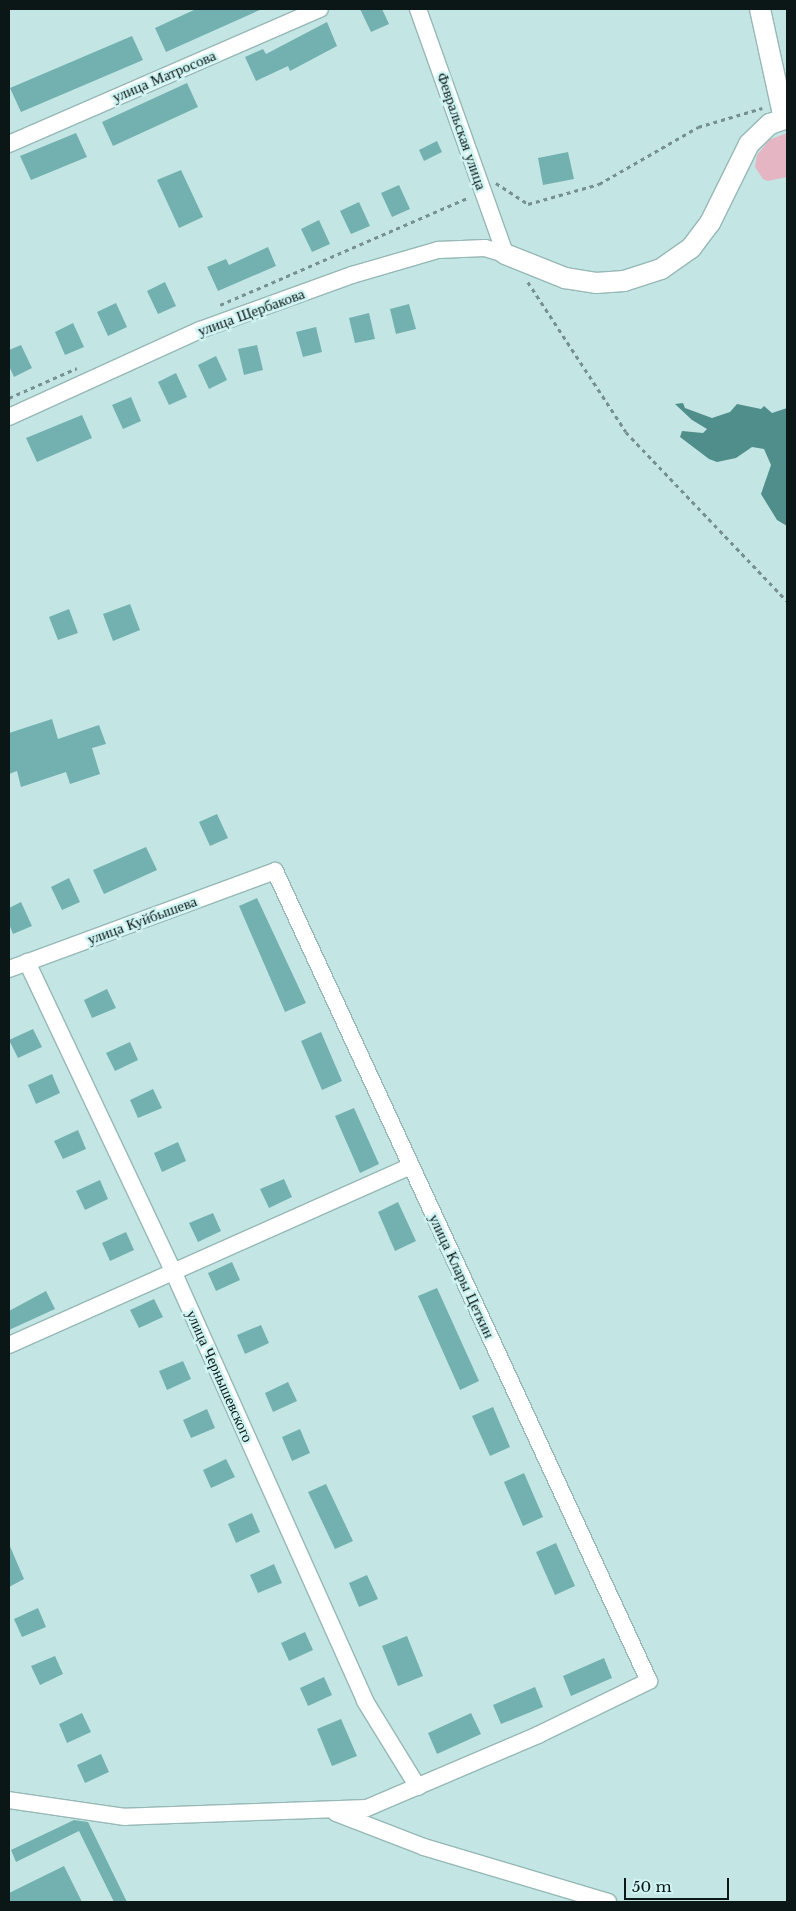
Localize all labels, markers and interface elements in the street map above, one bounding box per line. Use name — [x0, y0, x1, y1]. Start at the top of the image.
street label: улица Матросова — [110, 46, 218, 106]
street label: Февральская улица — [433, 70, 491, 192]
street label: улица Щербакова — [195, 284, 307, 340]
street label: улица Куйбышева — [85, 892, 199, 948]
street label: улица Клары Цеткин — [425, 1211, 499, 1341]
street label: улица Чернышевского — [183, 1307, 257, 1445]
scale bar — [626, 1868, 731, 1900]
text: 50 m — [632, 1877, 672, 1896]

